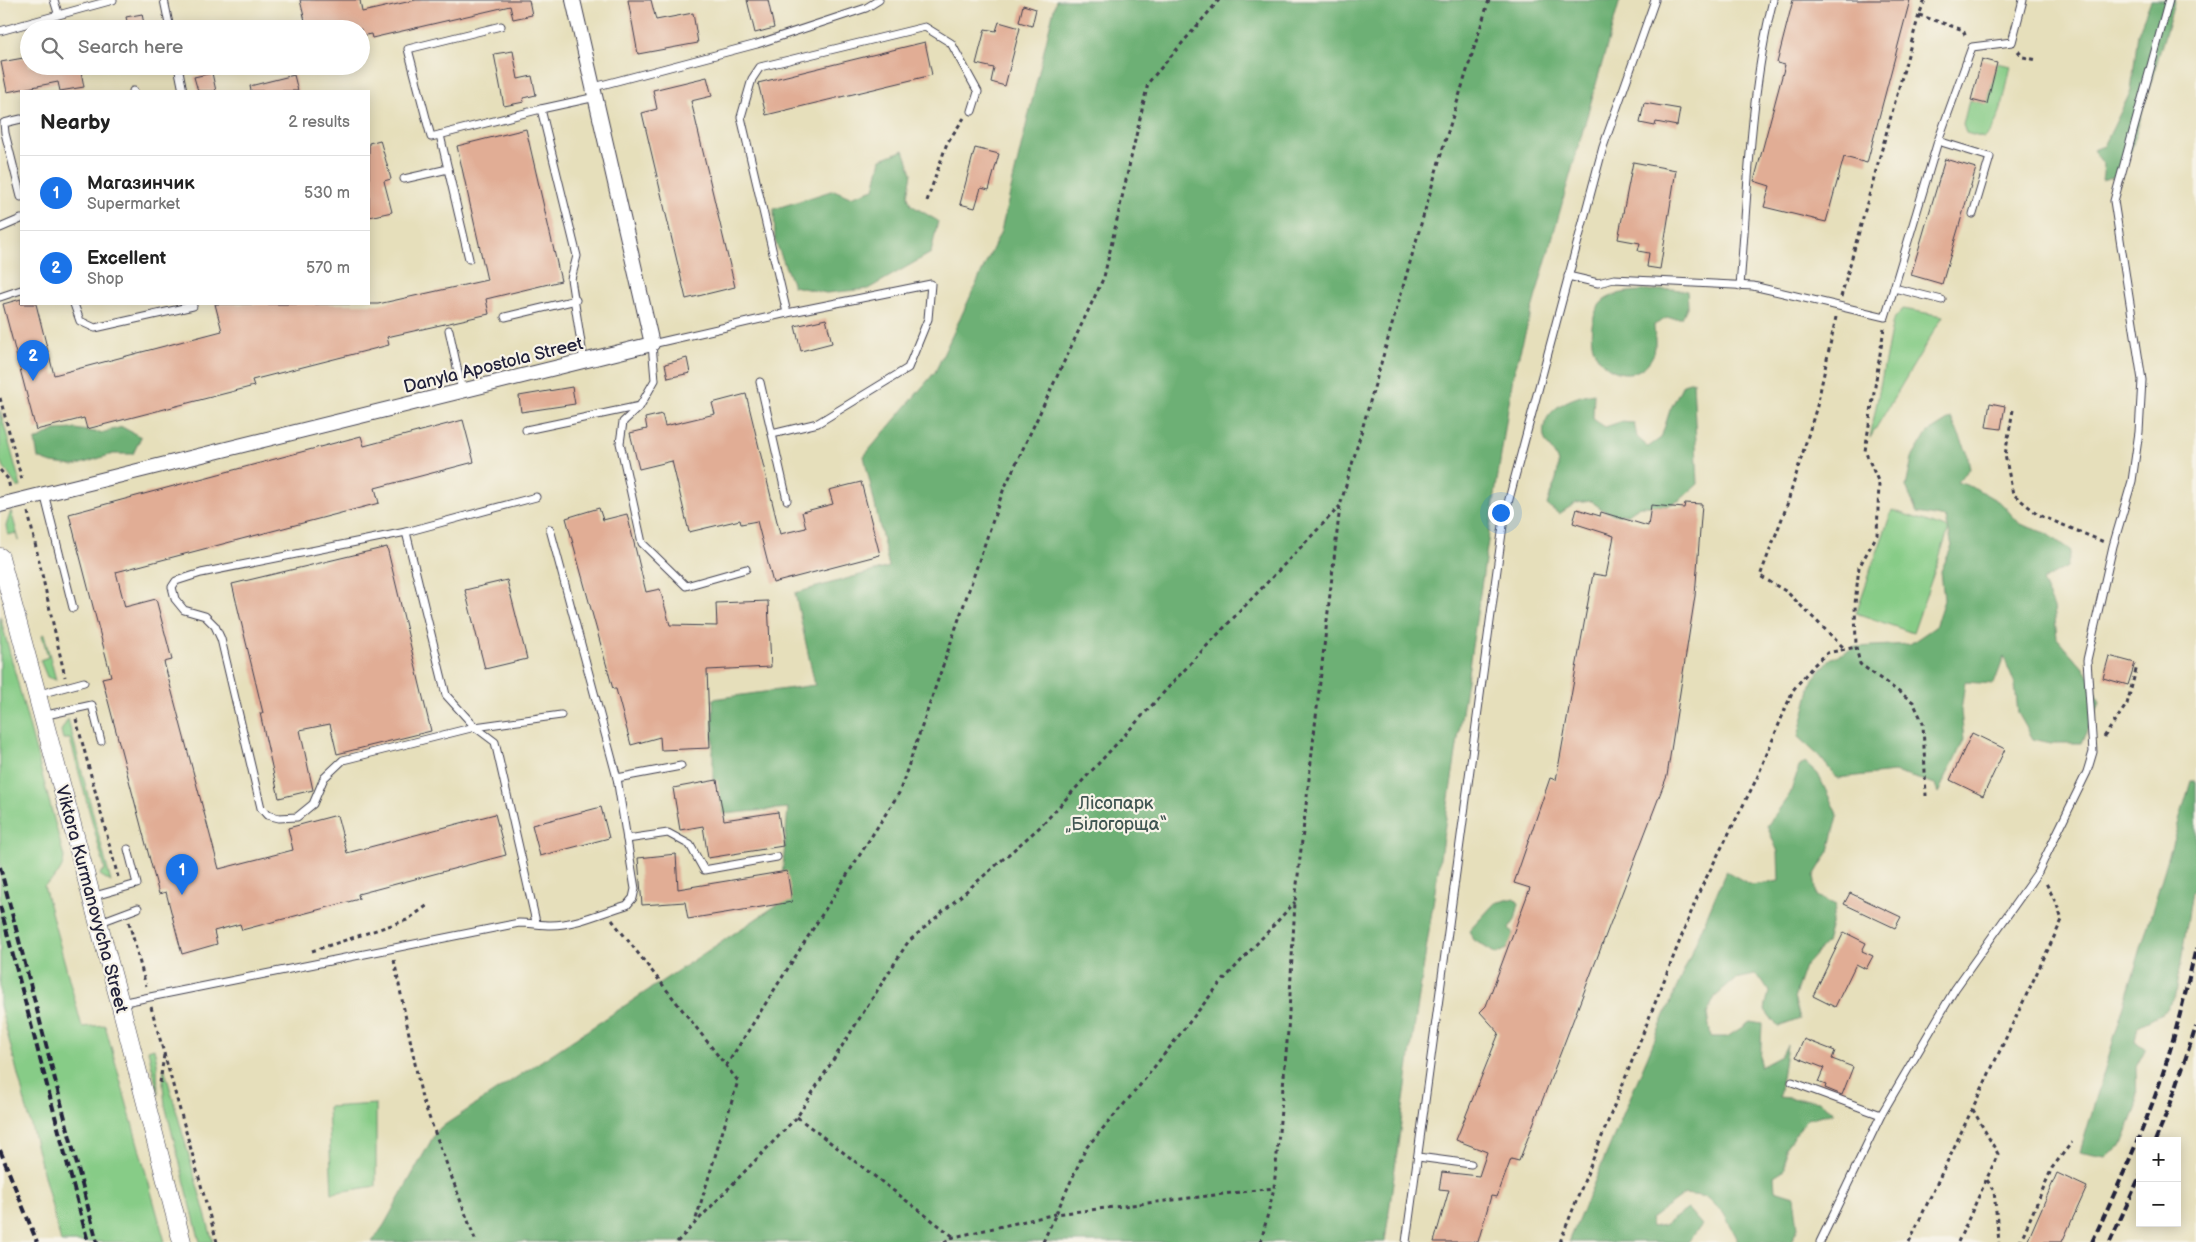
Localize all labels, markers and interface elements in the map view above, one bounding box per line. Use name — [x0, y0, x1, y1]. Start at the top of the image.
search box — [20, 20, 370, 75]
icon: search — [38, 34, 66, 62]
text: Search here — [78, 36, 183, 59]
text: Nearby — [40, 110, 110, 135]
text: 2 results — [288, 113, 350, 132]
text: Магазинчик — [87, 172, 194, 195]
text: 1 — [53, 184, 59, 203]
text: 530 m — [304, 184, 350, 203]
text: Supermarket — [87, 195, 180, 214]
text: Excellent — [87, 247, 166, 270]
text: 2 — [51, 259, 61, 278]
text: 570 m — [306, 259, 350, 278]
text: Shop — [87, 270, 124, 289]
street label: Danyla Apostola Street — [401, 333, 585, 398]
pin: 2 — [17, 340, 49, 381]
your location — [1488, 500, 1514, 526]
street label: Viktora Kurmanovycha Street — [51, 783, 132, 1016]
park label: Лісопарк „Білогорща“ — [1065, 793, 1167, 835]
pin: 1 — [166, 854, 198, 895]
map controls — [2136, 1137, 2181, 1227]
button: + — [2136, 1137, 2181, 1182]
button: − — [2136, 1182, 2181, 1227]

